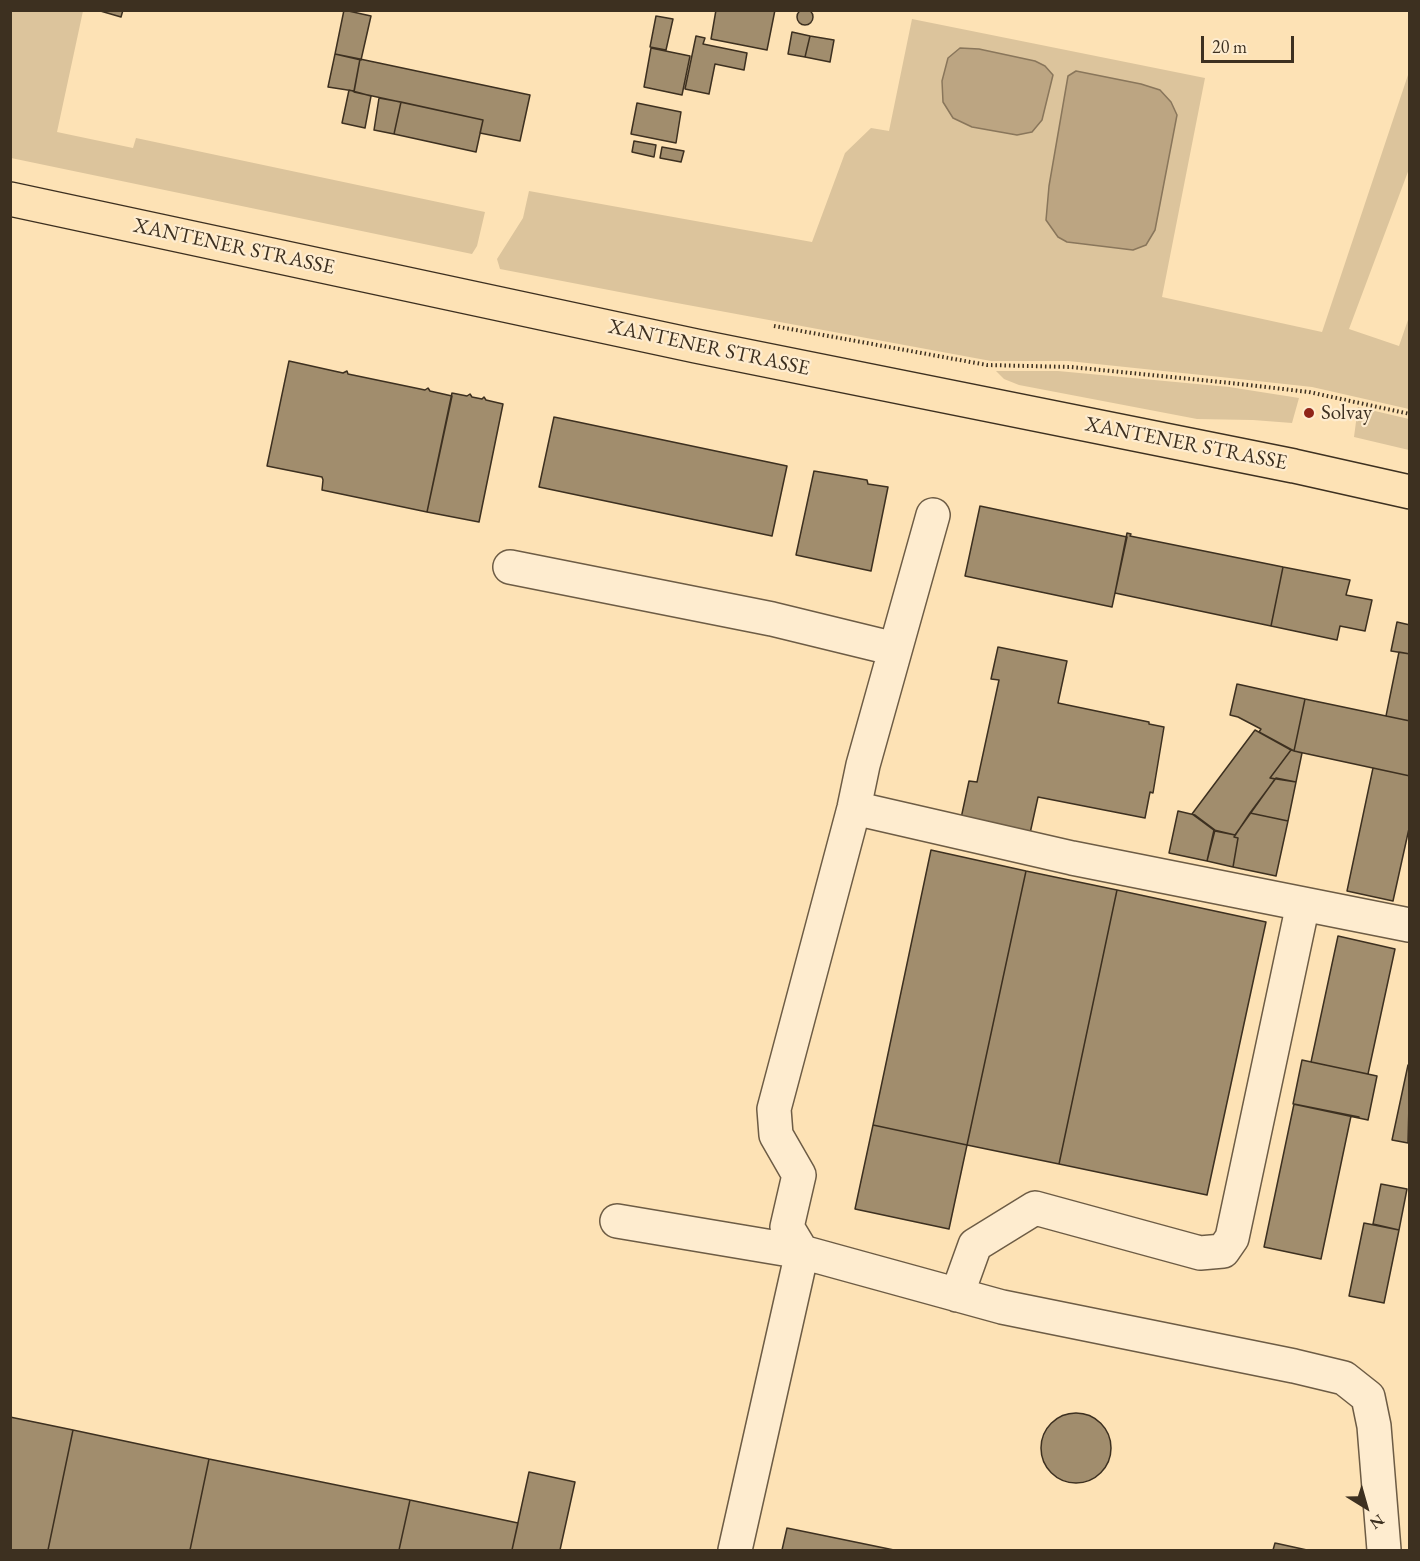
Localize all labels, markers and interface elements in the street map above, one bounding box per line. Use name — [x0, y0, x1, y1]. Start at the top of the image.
scale bar — [1204, 24, 1297, 62]
text: 20 m — [1212, 35, 1247, 58]
street label: XANTENER STRASSE — [131, 213, 337, 281]
street label: XANTENER STRASSE — [606, 314, 812, 382]
place label: Solvay — [1321, 400, 1372, 426]
marker: Solvay — [1302, 406, 1316, 420]
street label: XANTENER STRASSE — [1083, 412, 1289, 476]
north arrow — [1336, 1477, 1396, 1537]
text: N — [1366, 1509, 1389, 1534]

